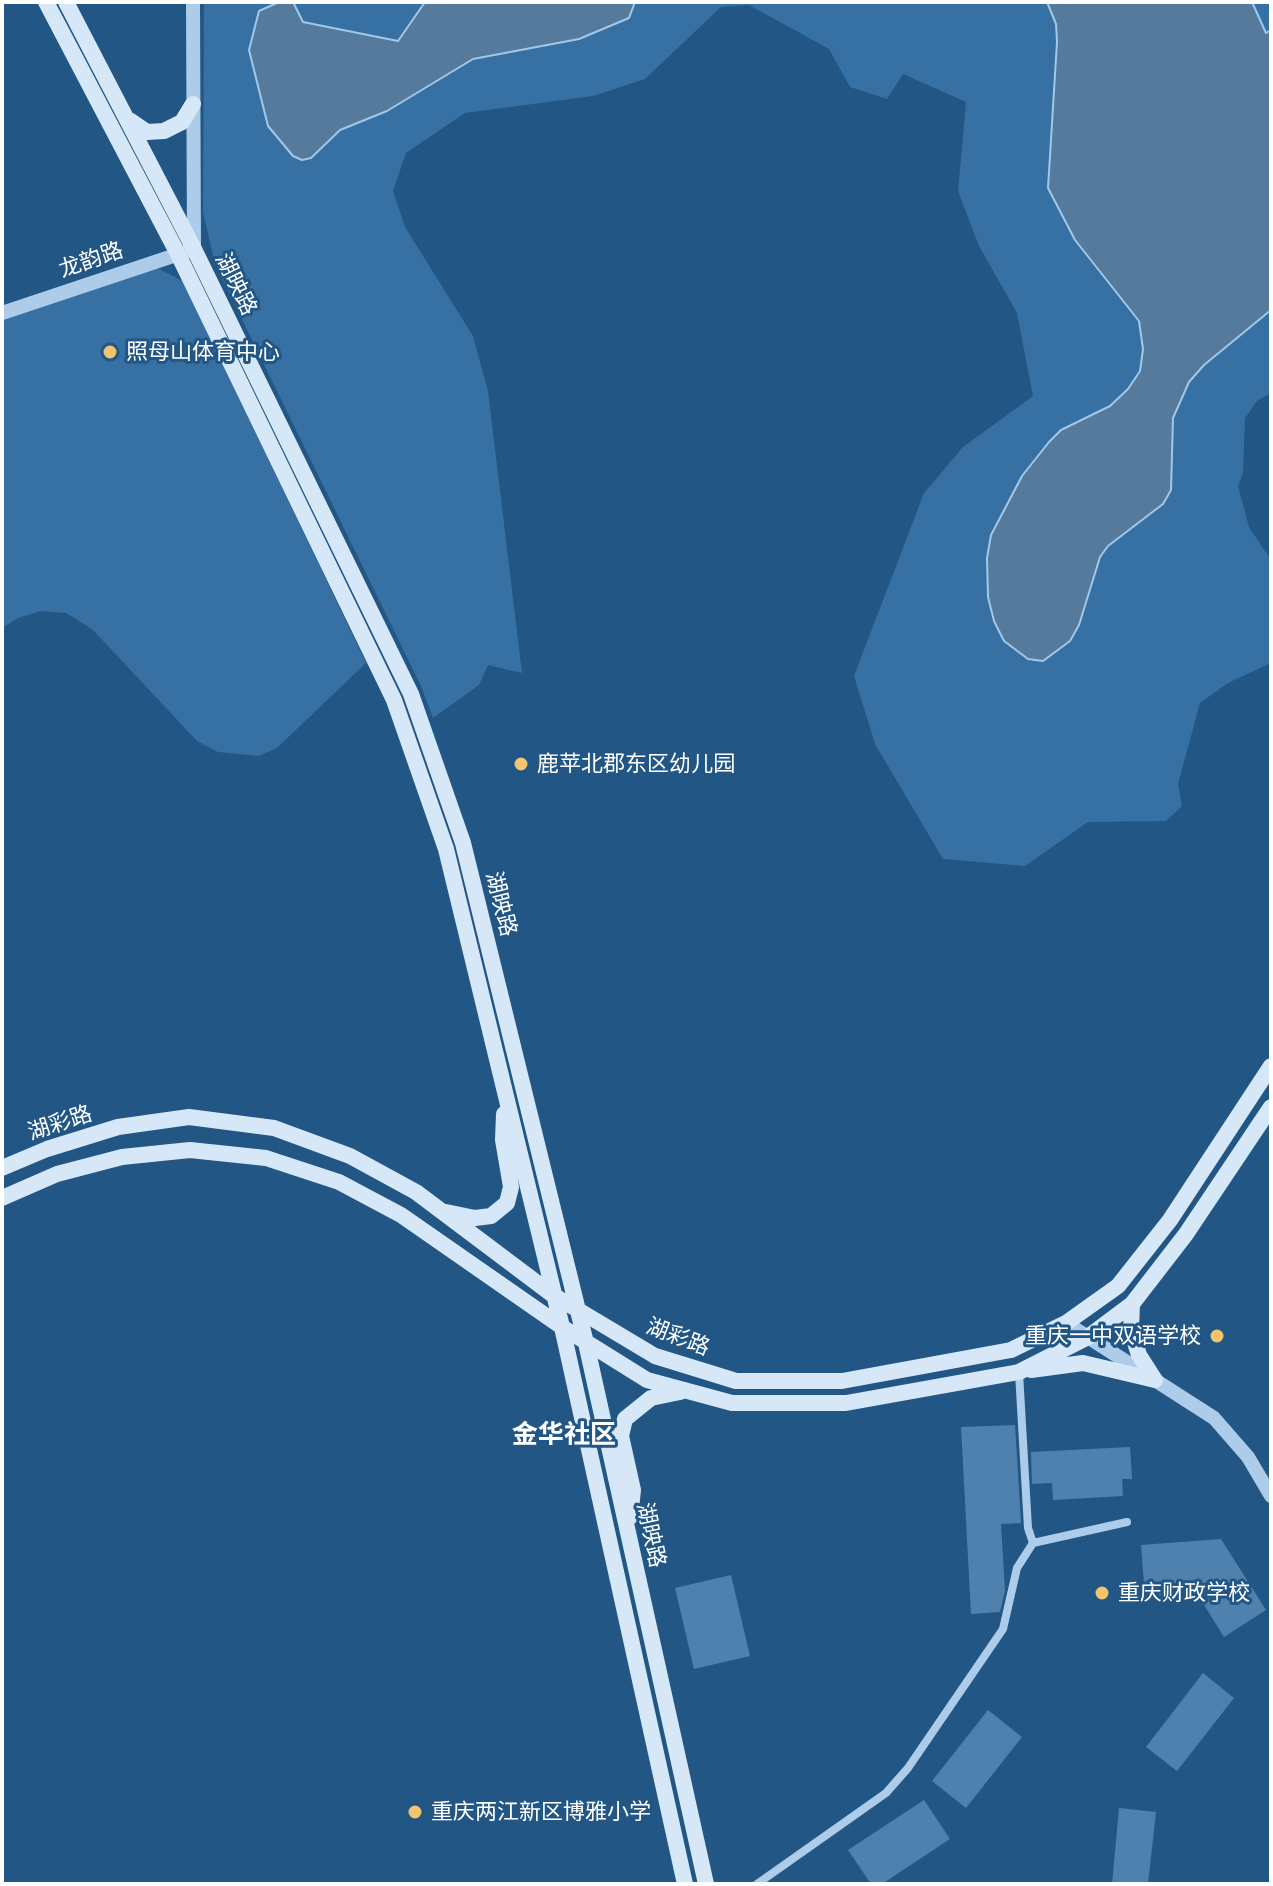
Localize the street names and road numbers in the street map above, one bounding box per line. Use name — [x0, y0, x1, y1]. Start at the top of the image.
street label: 龙韵路 — [56, 237, 126, 283]
street label: 湖映路 — [210, 249, 262, 319]
street label: 湖映路 — [480, 869, 522, 939]
street label: 湖彩路 — [25, 1100, 95, 1146]
street label: 湖彩路 — [642, 1313, 714, 1361]
street label: 湖映路 — [631, 1500, 671, 1570]

